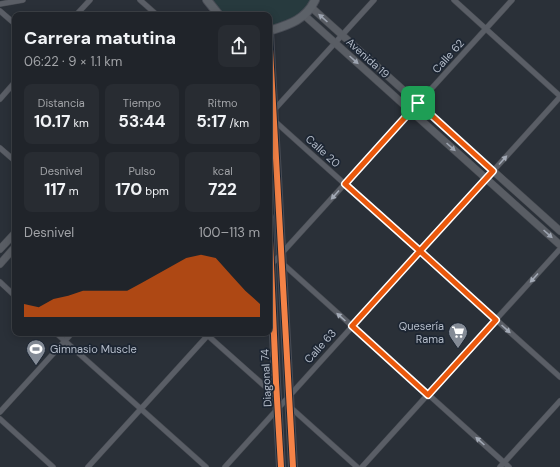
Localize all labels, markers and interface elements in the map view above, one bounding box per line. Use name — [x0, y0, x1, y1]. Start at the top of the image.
one-way arrow — [317, 13, 328, 22]
button: share — [218, 25, 260, 67]
text: Carrera matutina — [24, 26, 176, 50]
street label: Avenida 19 — [343, 35, 393, 81]
street label: Calle 62 — [429, 36, 467, 76]
text: 06:22 · 9 × 1.1 km — [24, 53, 122, 70]
one-way arrow — [349, 56, 359, 65]
pin — [401, 86, 435, 120]
icon: arrive — [407, 92, 429, 114]
text: Distancia — [38, 96, 85, 110]
text: Tiempo — [123, 96, 161, 110]
text: Ritmo — [208, 96, 238, 110]
text: 10.17 — [34, 110, 70, 132]
text: 53:44 — [118, 110, 166, 132]
text: 5:17 — [196, 110, 226, 132]
text: km — [70, 116, 89, 130]
text: /km — [226, 116, 249, 130]
street label: Calle 20 — [303, 132, 343, 170]
one-way arrow — [446, 142, 456, 152]
one-way arrow — [498, 155, 508, 165]
text: Desnivel — [40, 164, 83, 178]
text: Pulso — [128, 164, 156, 178]
text: kcal — [213, 164, 233, 178]
text: 117 — [44, 178, 66, 200]
text: 170 — [115, 178, 142, 200]
text: 722 — [208, 178, 237, 200]
text: m — [66, 184, 78, 198]
text: bpm — [142, 184, 169, 198]
one-way arrow — [330, 190, 340, 200]
text: Desnivel — [24, 224, 74, 241]
text: 100–113 m — [199, 224, 260, 241]
one-way arrow — [543, 229, 552, 238]
one-way arrow — [529, 273, 539, 283]
one-way arrow — [336, 312, 346, 321]
place label: Quesería Rama — [399, 319, 444, 346]
supermarket icon: Quesería Rama — [447, 321, 469, 349]
one-way arrow — [502, 324, 511, 333]
street label: Calle 63 — [301, 326, 339, 366]
sports icon: Gimnasio Muscle — [25, 338, 47, 366]
place label: Gimnasio Muscle — [50, 342, 137, 356]
street label: Diagonal 74 — [257, 348, 275, 407]
one-way arrow — [475, 437, 484, 446]

